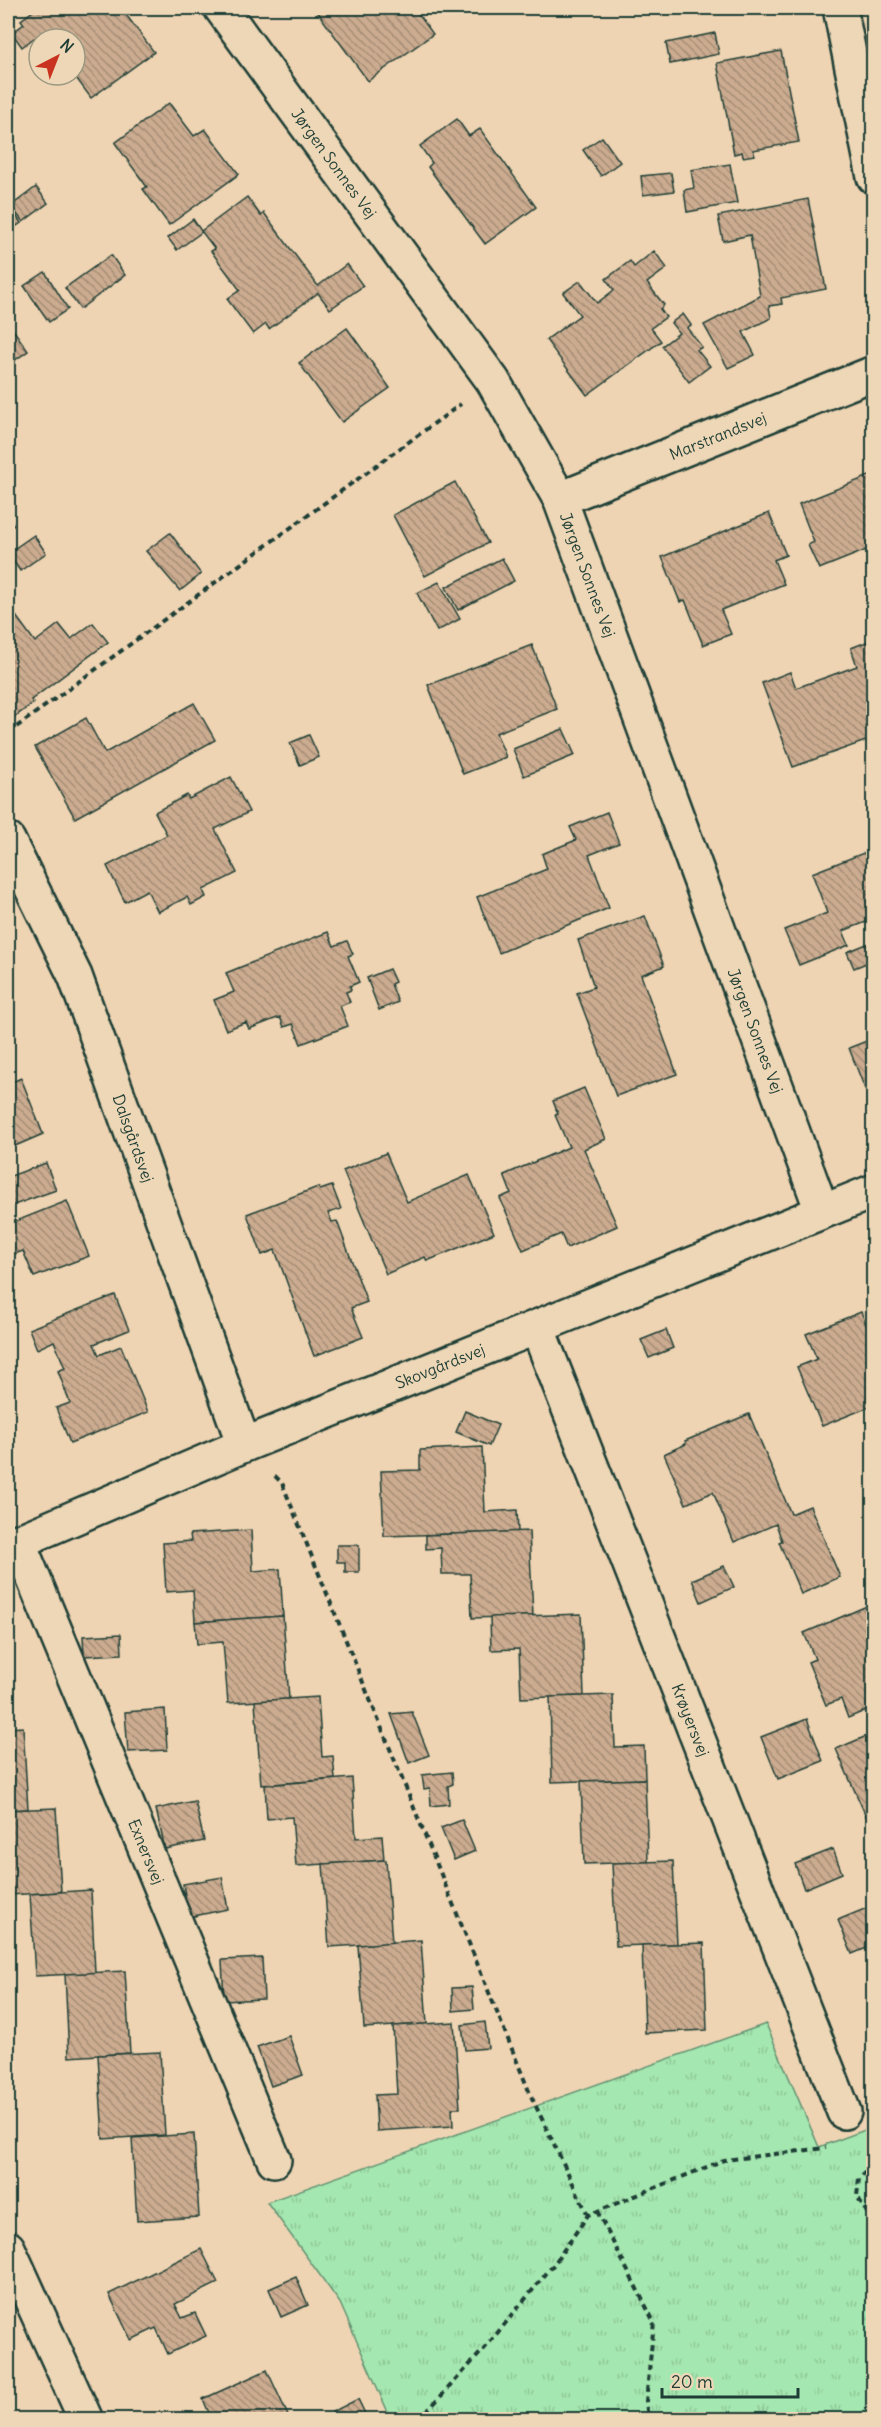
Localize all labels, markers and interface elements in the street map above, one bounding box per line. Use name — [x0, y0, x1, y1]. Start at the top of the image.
north arrow — [27, 27, 87, 87]
text: N — [56, 35, 78, 57]
street label: Jørgen Sonnes Vej — [287, 104, 381, 222]
street label: Marstrandsvej — [666, 407, 769, 464]
street label: Jørgen Sonnes Vej — [556, 509, 620, 640]
street label: Jørgen Sonnes Vej — [724, 965, 788, 1096]
street label: Dalsgårdsvej — [108, 1091, 159, 1185]
street label: Skovgårdsvej — [392, 1339, 488, 1393]
street label: Krøyersvej — [667, 1681, 714, 1759]
street label: Exnersvej — [124, 1816, 169, 1887]
scale bar — [662, 2361, 798, 2399]
text: 20 m — [671, 2370, 713, 2393]

